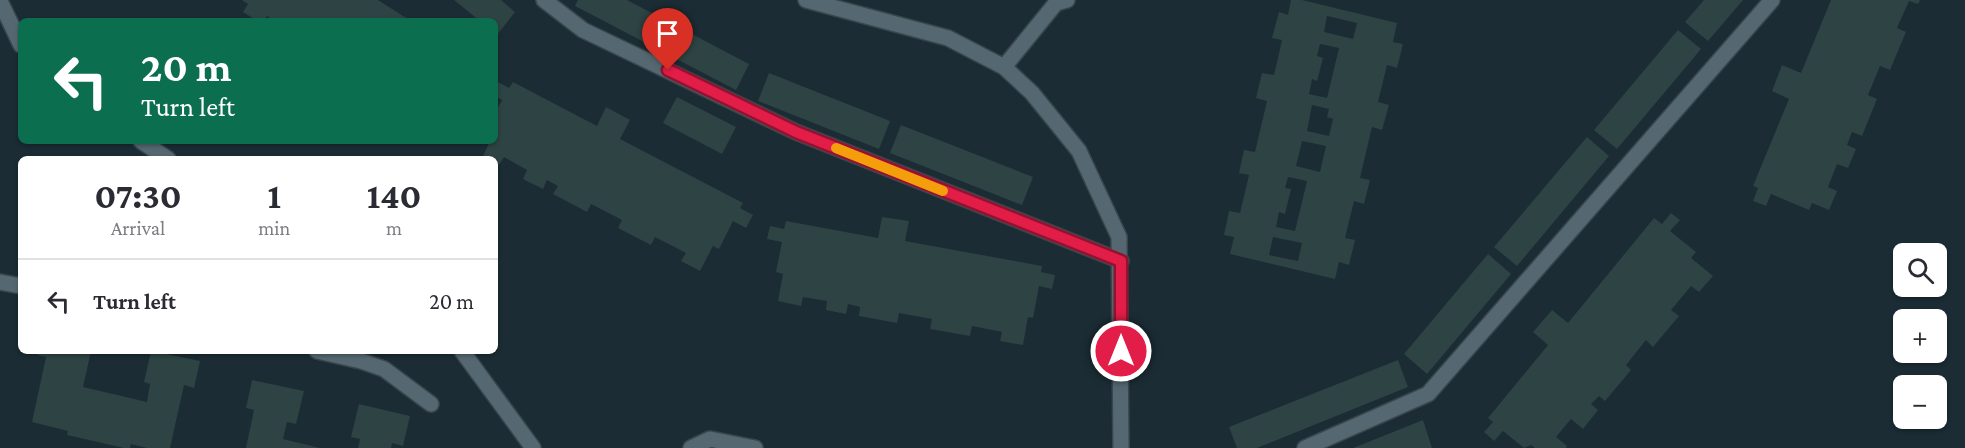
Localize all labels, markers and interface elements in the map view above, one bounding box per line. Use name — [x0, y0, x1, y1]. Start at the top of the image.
pin — [642, 8, 693, 70]
icon: arrive — [651, 17, 684, 50]
icon: left — [42, 42, 120, 120]
text: 20 m — [141, 43, 232, 90]
text: Turn left — [141, 92, 235, 122]
text: 07:30 — [94, 176, 182, 216]
text: 1 — [267, 176, 281, 216]
text: 140 — [367, 176, 421, 216]
text: Arrival — [111, 217, 165, 239]
text: min — [258, 217, 290, 239]
text: m — [386, 217, 402, 239]
map controls — [1893, 243, 1947, 429]
button: search — [1893, 243, 1947, 297]
icon: left — [42, 285, 75, 318]
text: Turn left — [93, 289, 176, 314]
text: 20 m — [429, 289, 474, 314]
button: + — [1893, 309, 1947, 363]
position arrow — [1089, 319, 1153, 383]
button: − — [1893, 375, 1947, 429]

